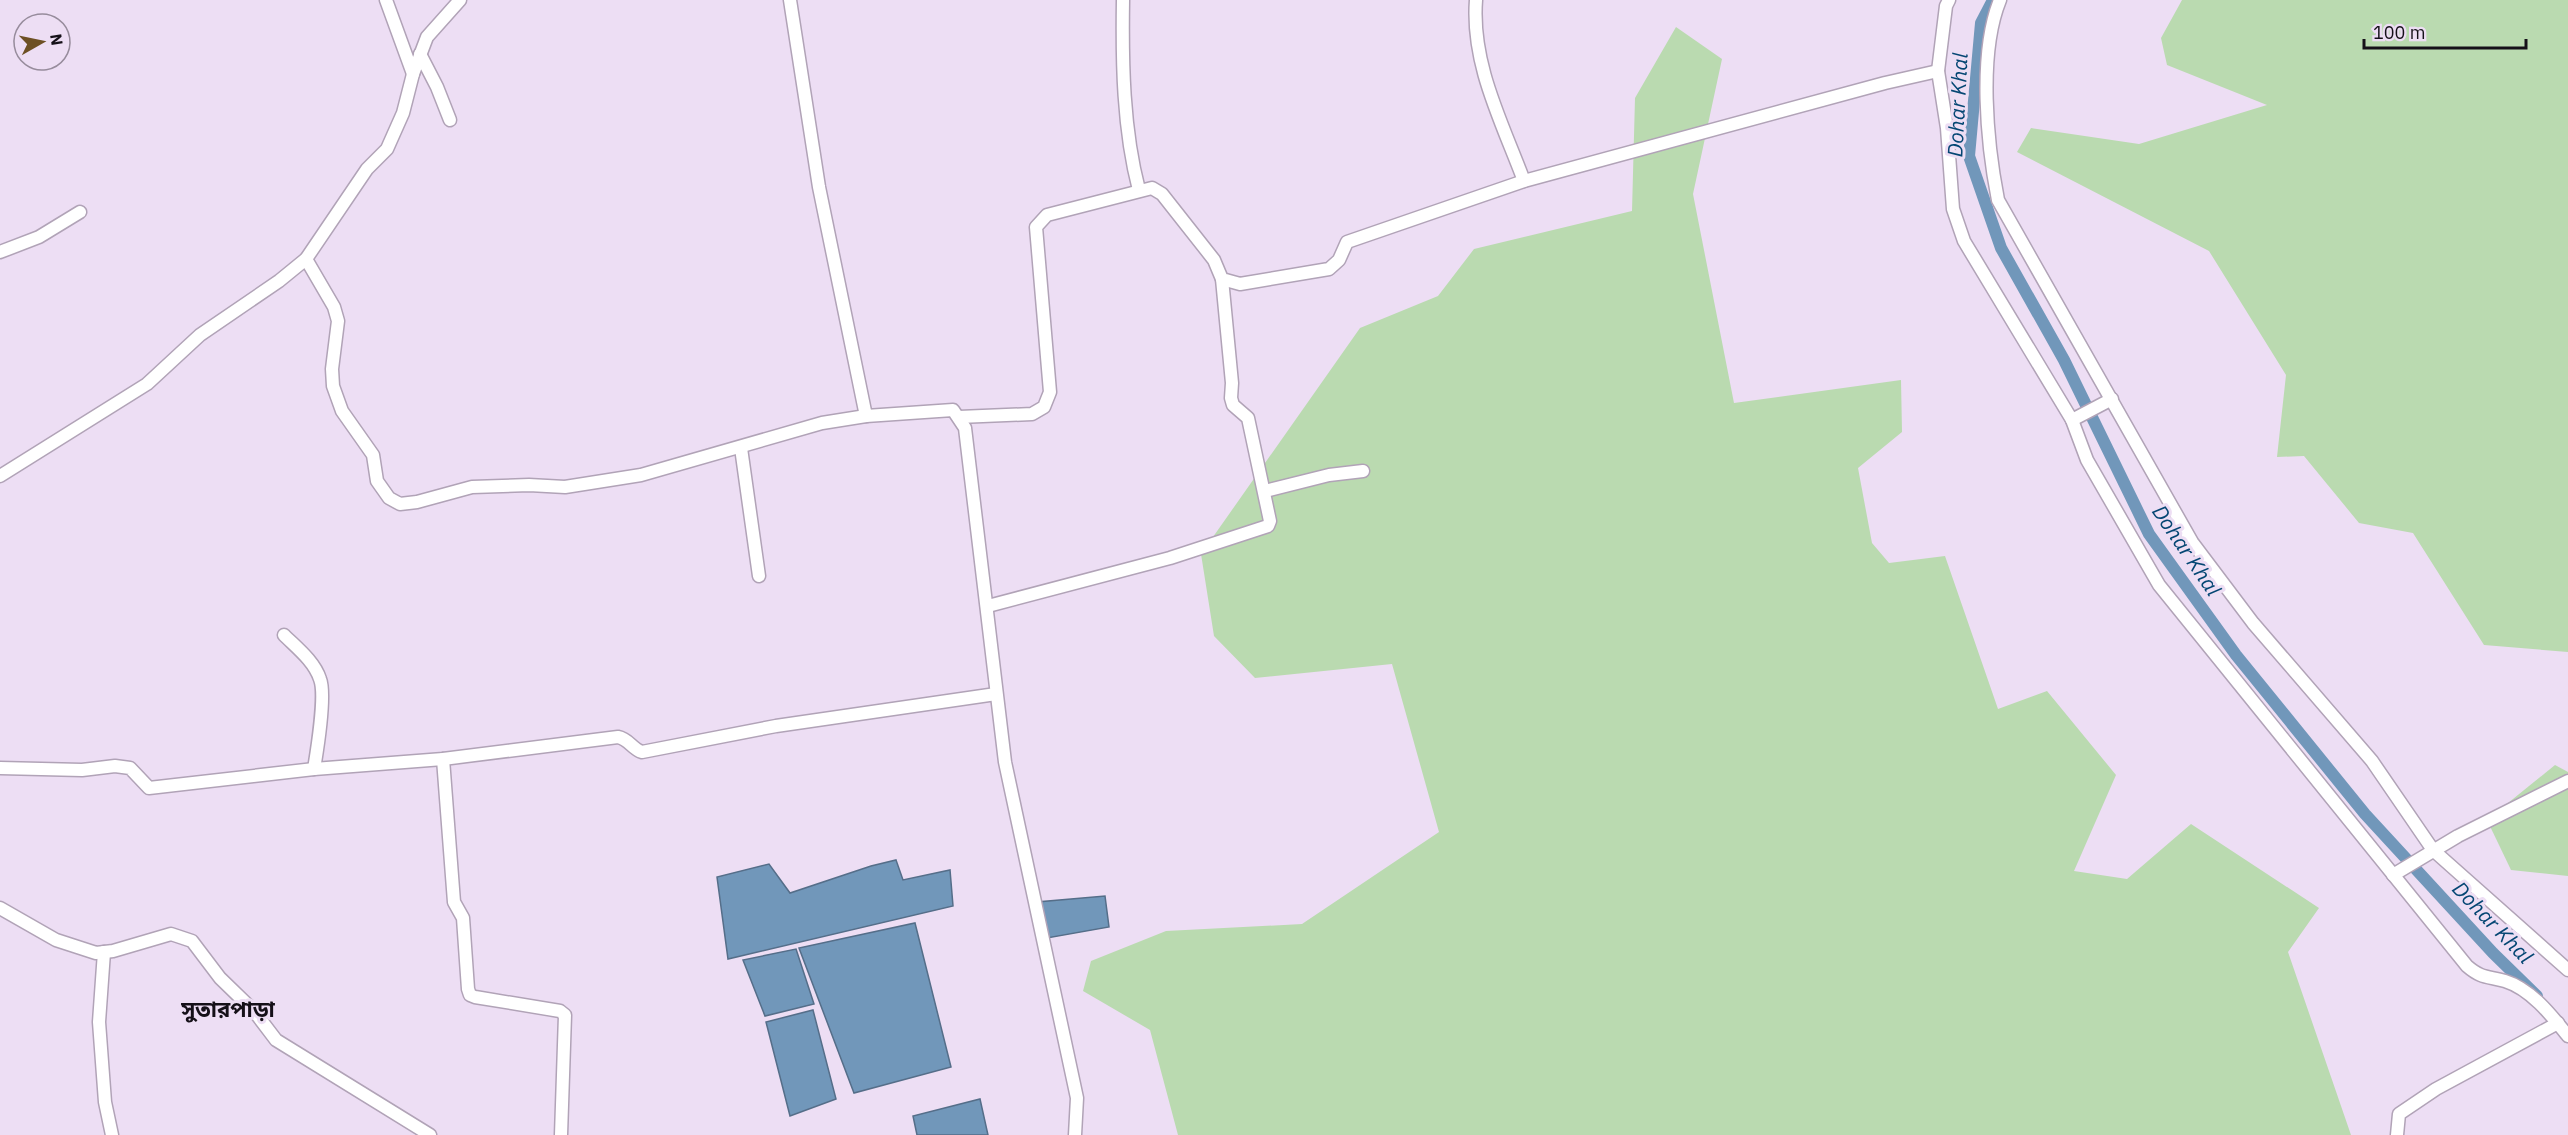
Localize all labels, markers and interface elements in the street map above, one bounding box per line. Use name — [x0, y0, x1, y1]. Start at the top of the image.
north arrow — [12, 12, 72, 72]
scale bar — [2364, 12, 2526, 50]
text: 100 m — [2373, 21, 2425, 44]
text: N — [46, 32, 68, 47]
water label: Dohar Khal — [1940, 52, 1974, 158]
water label: Dohar Khal — [2146, 499, 2228, 602]
water label: Dohar Khal — [2447, 875, 2540, 970]
district label: সুতারপাড়া — [180, 994, 276, 1023]

